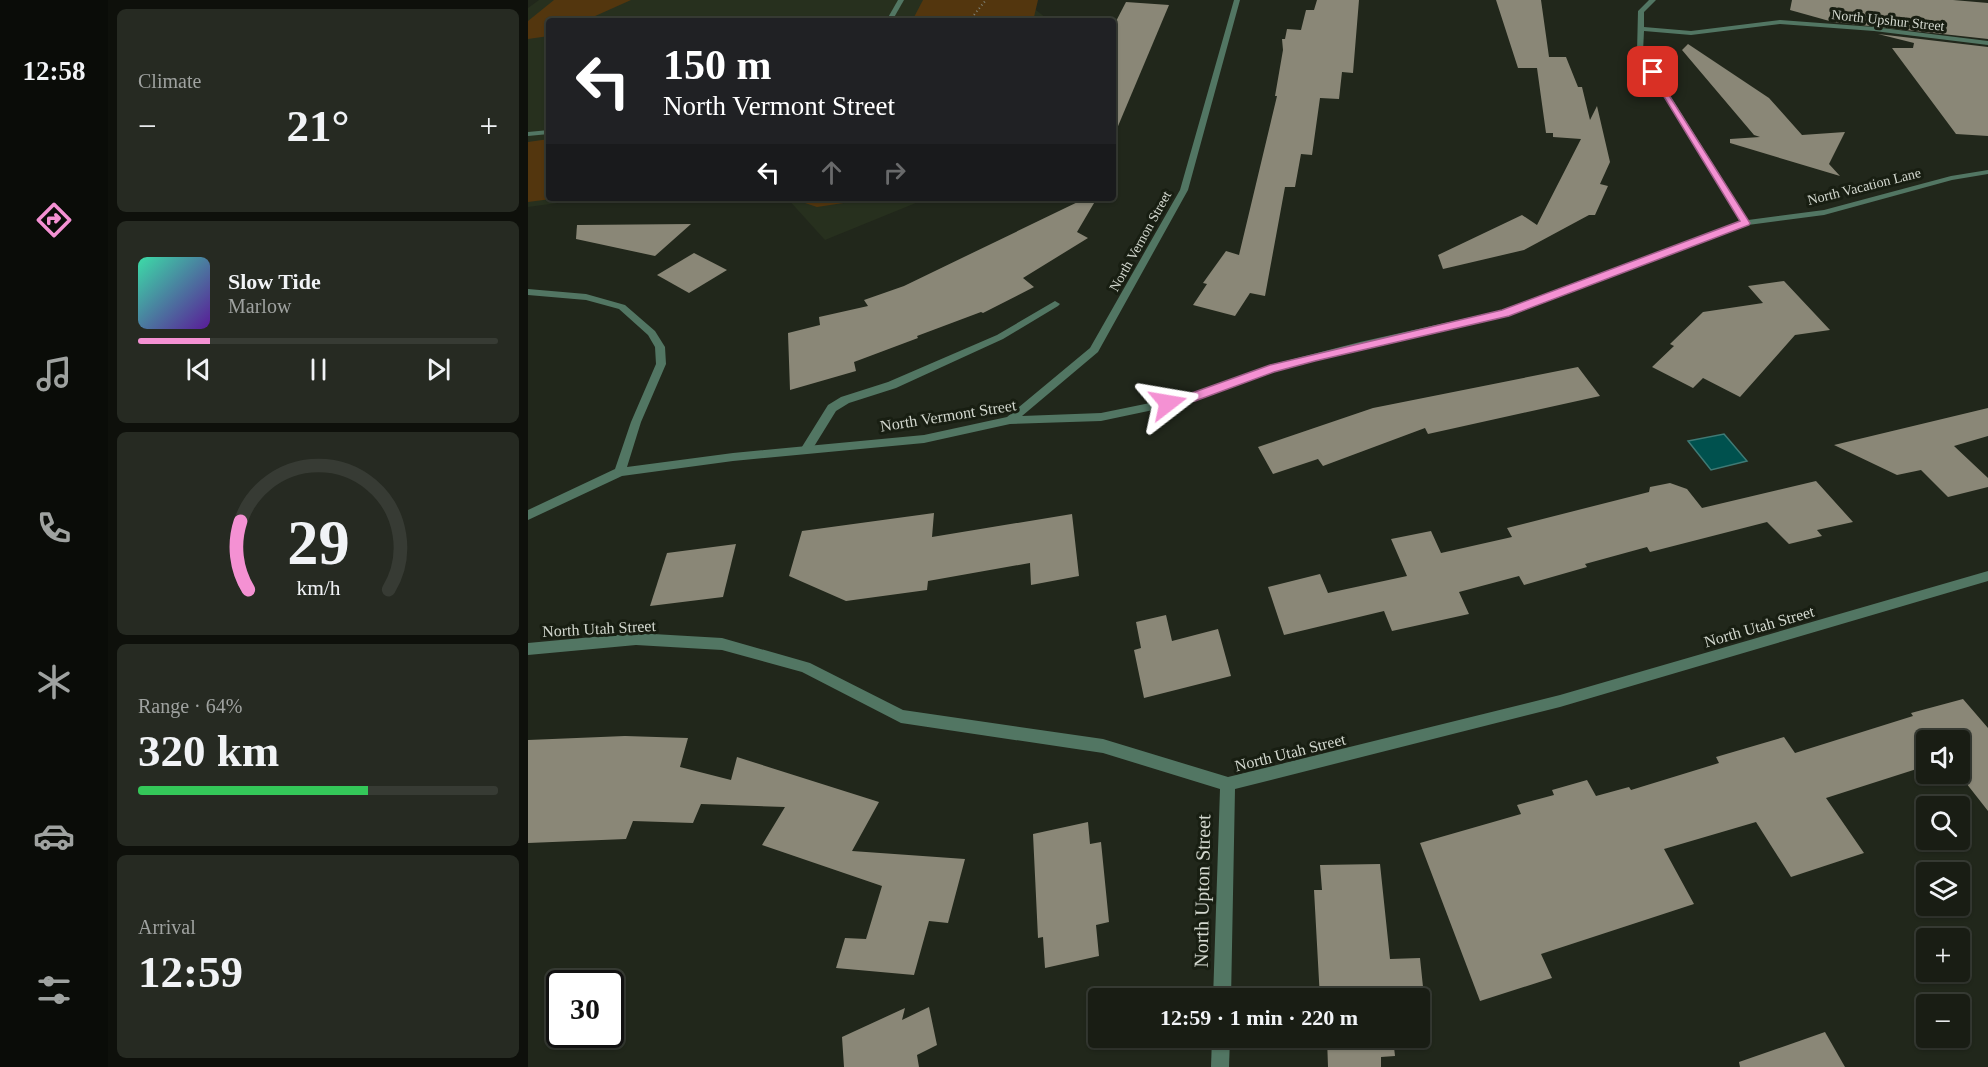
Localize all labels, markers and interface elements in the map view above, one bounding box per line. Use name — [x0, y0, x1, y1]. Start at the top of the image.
street label: North Upshur Street — [1831, 7, 1945, 34]
icon: left — [564, 42, 642, 120]
text: 150 m — [663, 42, 772, 88]
pin — [1627, 46, 1678, 97]
icon: arrive — [1636, 55, 1669, 88]
text: 12:58 — [23, 56, 86, 86]
text: Climate — [138, 70, 201, 92]
text: North Vermont Street — [663, 91, 895, 121]
text: 21° — [287, 101, 350, 151]
text: − — [138, 108, 157, 144]
text: + — [479, 108, 498, 144]
icon: left — [752, 156, 785, 189]
icon: ahead — [815, 156, 848, 189]
icon: right — [878, 156, 911, 189]
street label: North Vacation Lane — [1806, 165, 1922, 208]
street label: North Vernon Street — [1107, 188, 1174, 294]
icon: directions — [33, 199, 75, 241]
text: Slow Tide — [228, 269, 321, 294]
text: Marlow — [228, 295, 291, 317]
icon: music — [33, 353, 75, 395]
icon: previous — [182, 353, 215, 386]
icon: pause — [302, 353, 335, 386]
icon: next — [422, 353, 455, 386]
position arrow — [1136, 371, 1200, 435]
street label: North Vermont Street — [879, 396, 1018, 435]
icon: phone — [33, 507, 75, 549]
text: 29 — [287, 509, 349, 578]
text: km/h — [296, 577, 340, 601]
street label: North Utah Street — [1702, 602, 1817, 650]
street label: North Utah Street — [542, 617, 657, 640]
icon: climate — [33, 661, 75, 703]
text: Range · 64% — [138, 695, 242, 717]
text: 320 km — [138, 726, 279, 776]
street label: North Utah Street — [1233, 730, 1348, 774]
map controls — [1916, 730, 1970, 1048]
button: sound — [1916, 730, 1970, 784]
button: search — [1916, 796, 1970, 850]
street label: North Upton Street — [1190, 814, 1215, 968]
icon: car — [33, 815, 75, 857]
button: layers — [1916, 862, 1970, 916]
text: Arrival — [138, 916, 196, 938]
button: + — [1916, 928, 1970, 982]
text: 12:59 — [138, 947, 243, 997]
icon: filters — [33, 969, 75, 1011]
speed limit sign: 30 — [546, 970, 624, 1048]
button: − — [1916, 994, 1970, 1048]
text: 12:59 · 1 min · 220 m — [1160, 1005, 1358, 1030]

